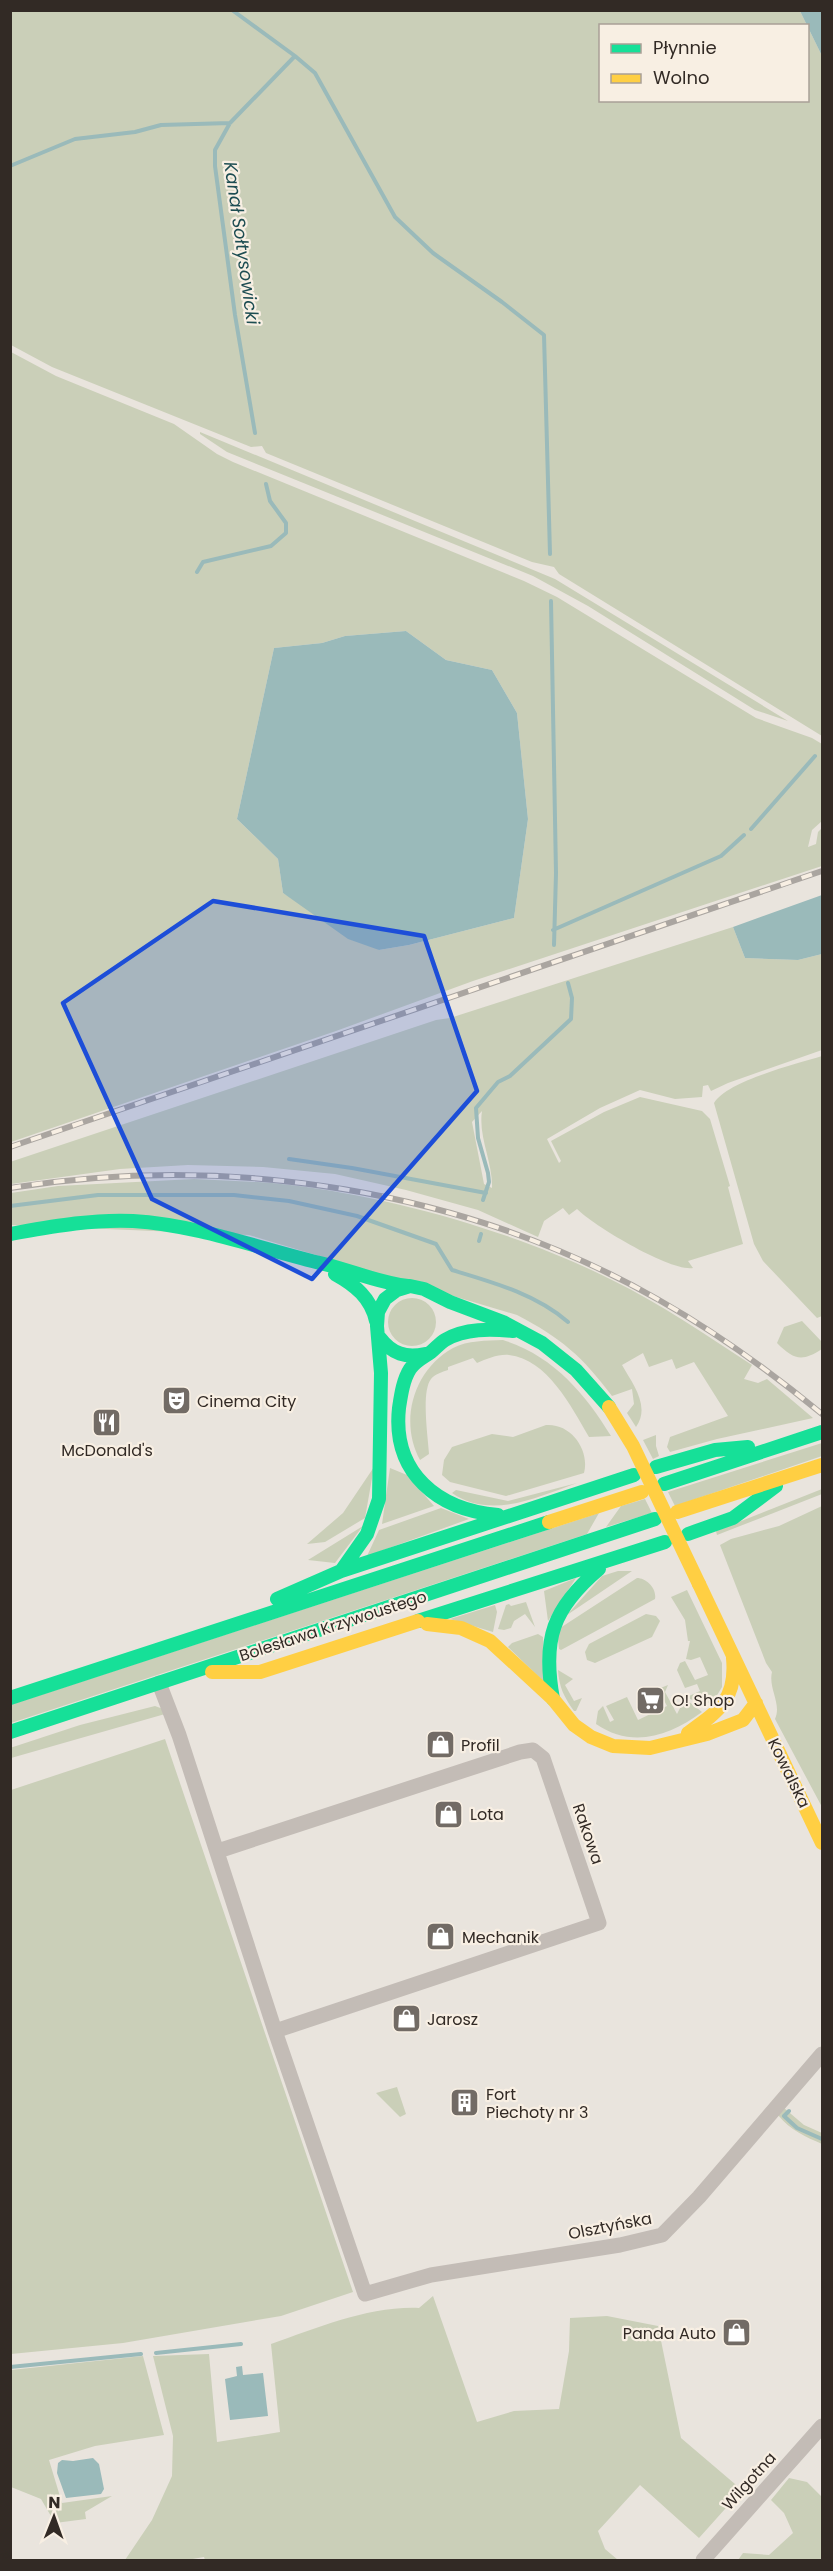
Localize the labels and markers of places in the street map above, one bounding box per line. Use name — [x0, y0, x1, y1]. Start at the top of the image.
theatre icon: Cinema City — [160, 1385, 192, 1417]
place label: Cinema City — [197, 1390, 296, 1413]
restaurant icon: McDonald's — [91, 1406, 123, 1438]
place label: McDonald's — [61, 1439, 153, 1462]
supermarket icon: O! Shop — [635, 1684, 667, 1716]
place label: O! Shop — [672, 1689, 734, 1712]
shop icon: Profil — [424, 1729, 456, 1761]
place label: Profil — [461, 1734, 500, 1757]
shop icon: Lota — [433, 1798, 465, 1830]
place label: Lota — [470, 1803, 504, 1826]
shop icon: Mechanik — [425, 1921, 457, 1953]
place label: Mechanik — [462, 1926, 540, 1949]
shop icon: Jarosz — [390, 2003, 422, 2035]
place label: Jarosz — [427, 2008, 478, 2031]
place label: Fort Piechoty nr 3 — [486, 2083, 588, 2124]
building icon: Fort Piechoty nr 3 — [449, 2087, 481, 2119]
shop icon: Panda Auto — [721, 2317, 753, 2349]
place label: Panda Auto — [623, 2322, 716, 2345]

